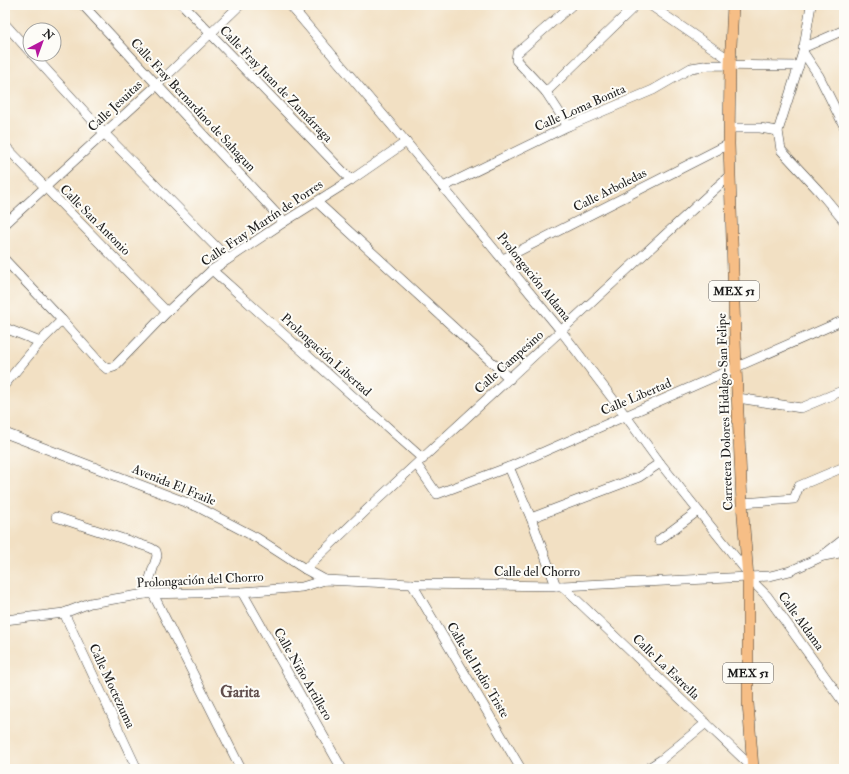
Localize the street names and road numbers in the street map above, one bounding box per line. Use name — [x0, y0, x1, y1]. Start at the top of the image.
street label: Calle Fray Juan de Zumárraga — [215, 22, 336, 147]
street label: Calle Fray Bernardino de Sahagun — [126, 35, 259, 176]
street label: Calle Jesuitas — [84, 76, 146, 135]
street label: Calle Loma Bonita — [532, 81, 629, 135]
street label: Calle Arboledas — [571, 164, 650, 215]
street label: Calle Fray Martín de Porres — [198, 176, 327, 271]
street label: Calle San Antonio — [56, 181, 134, 259]
street label: Prolongación Aldama — [493, 229, 575, 325]
road number: MEX 51 — [709, 281, 759, 301]
street label: Prolongación Libertad — [277, 310, 375, 400]
street label: Carretera Dolores Hidalgo-San Felipe — [714, 312, 737, 511]
street label: Calle Campesino — [471, 327, 547, 398]
street label: Calle Libertad — [598, 375, 674, 419]
street label: Avenida El Fraile — [129, 461, 219, 509]
street label: Calle del Chorro — [494, 564, 580, 580]
street label: Prolongación del Chorro — [136, 569, 264, 591]
street label: Calle Aldama — [774, 589, 828, 654]
street label: Calle del Indio Triste — [443, 619, 513, 721]
street label: Calle Niño Artillero — [270, 625, 336, 723]
street label: Calle La Estrella — [629, 631, 703, 704]
street label: Calle Moctezuma — [85, 641, 139, 731]
road number: MEX 51 — [723, 663, 773, 683]

